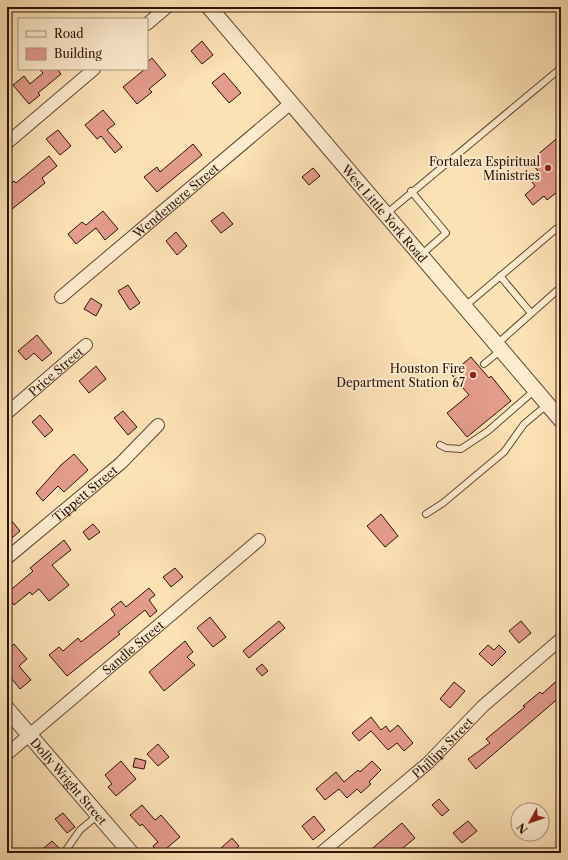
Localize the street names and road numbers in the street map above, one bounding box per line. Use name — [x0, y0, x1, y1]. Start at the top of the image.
street label: Wendemere Street — [129, 159, 222, 241]
street label: West Little York Road — [338, 161, 431, 266]
street label: Price Street — [25, 343, 86, 399]
street label: Tippett Street — [49, 462, 121, 525]
street label: Sandle Street — [99, 616, 167, 677]
street label: Phillips Street — [409, 713, 476, 781]
street label: Dolly Wright Street — [28, 735, 111, 828]

